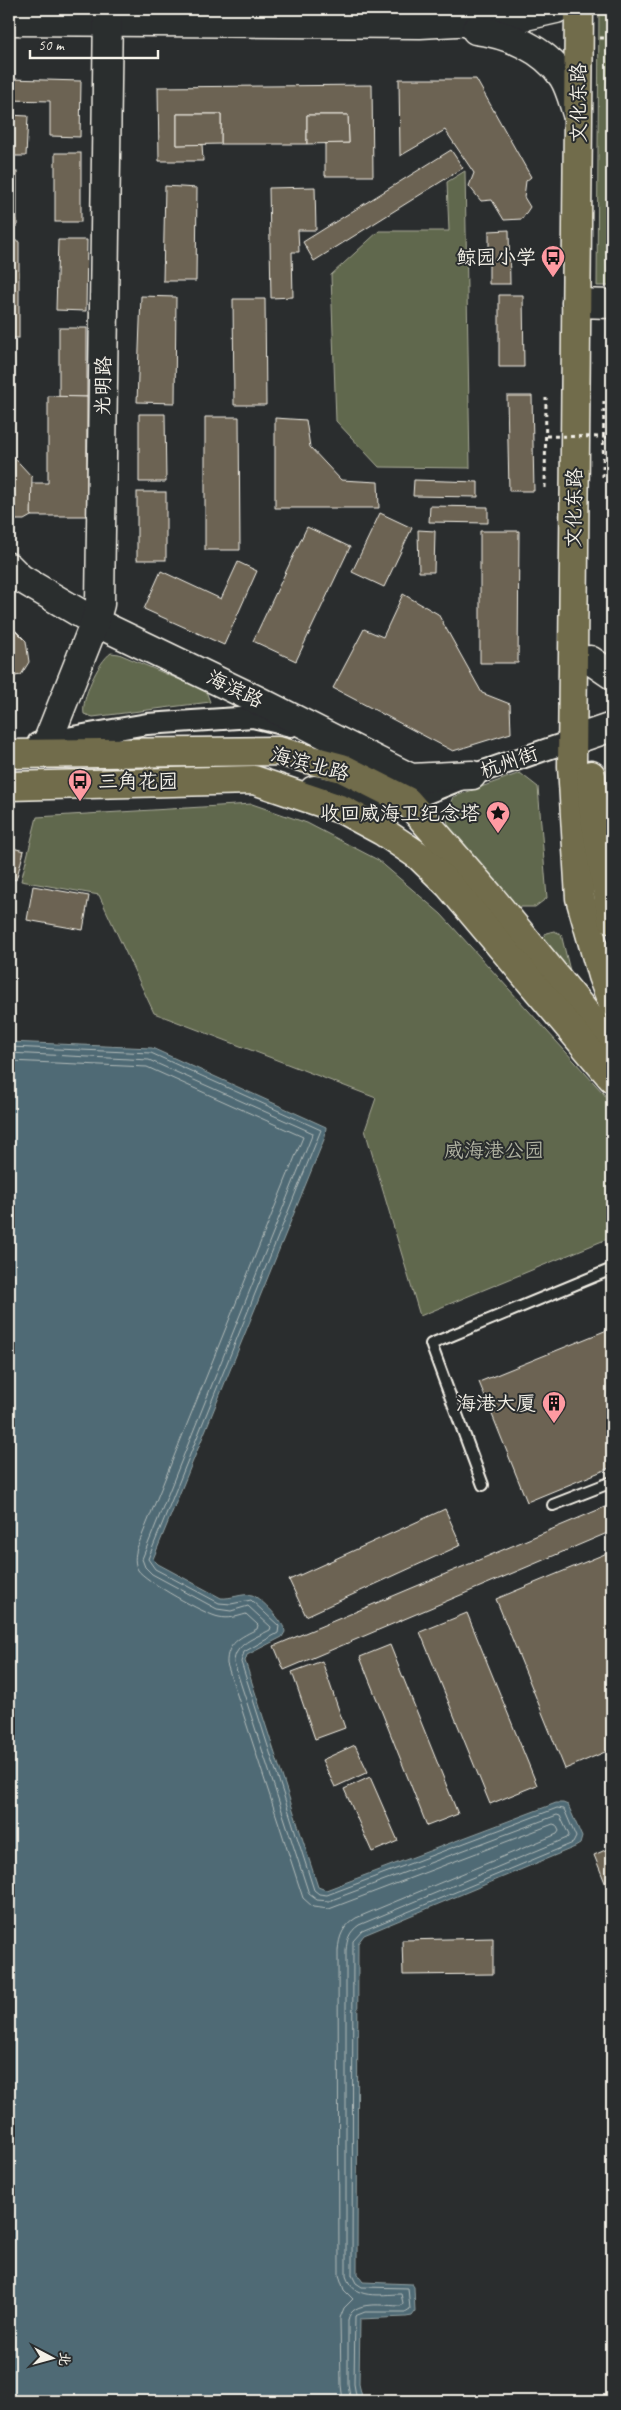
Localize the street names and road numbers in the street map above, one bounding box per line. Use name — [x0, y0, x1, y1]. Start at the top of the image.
street label: 文化东路 — [566, 62, 591, 143]
street label: 光明路 — [90, 355, 116, 416]
street label: 文化东路 — [561, 467, 587, 548]
street label: 海滨路 — [203, 665, 268, 714]
street label: 杭州街 — [477, 740, 541, 784]
street label: 海滨北路 — [268, 742, 353, 787]

